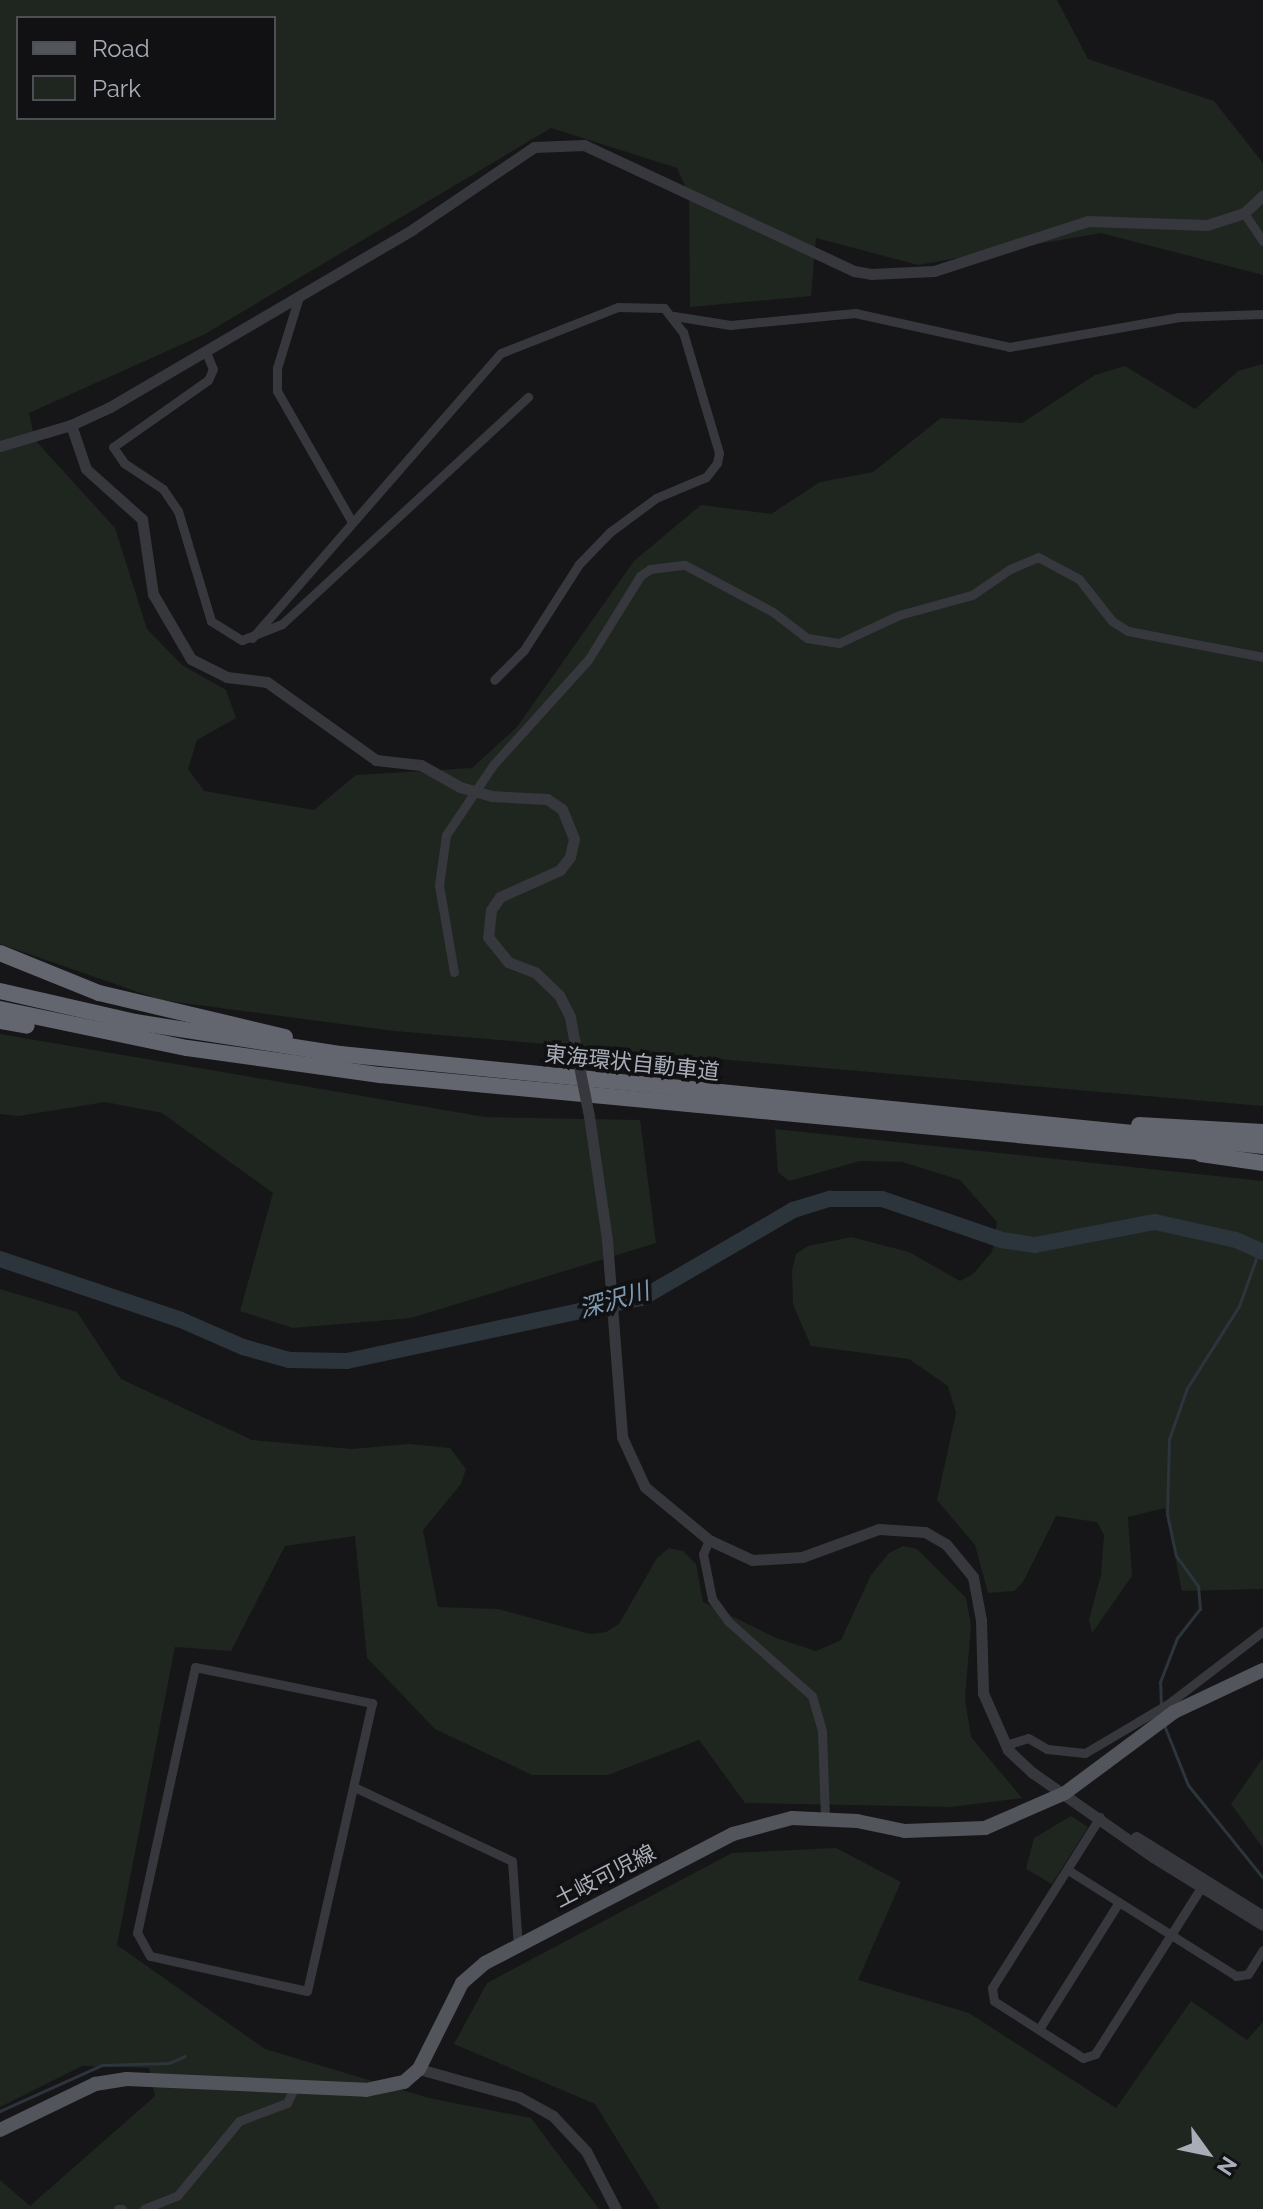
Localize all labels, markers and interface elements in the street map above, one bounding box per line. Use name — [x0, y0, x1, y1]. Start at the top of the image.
legend — [16, 16, 276, 120]
text: Road — [92, 34, 150, 63]
text: Park — [92, 74, 141, 103]
street label: 東海環状自動車道 — [543, 1041, 721, 1085]
water label: 深沢川 — [575, 1276, 653, 1324]
street label: 土岐可児線 — [550, 1839, 660, 1913]
north arrow — [1167, 2113, 1247, 2193]
text: N — [1212, 2152, 1243, 2180]

